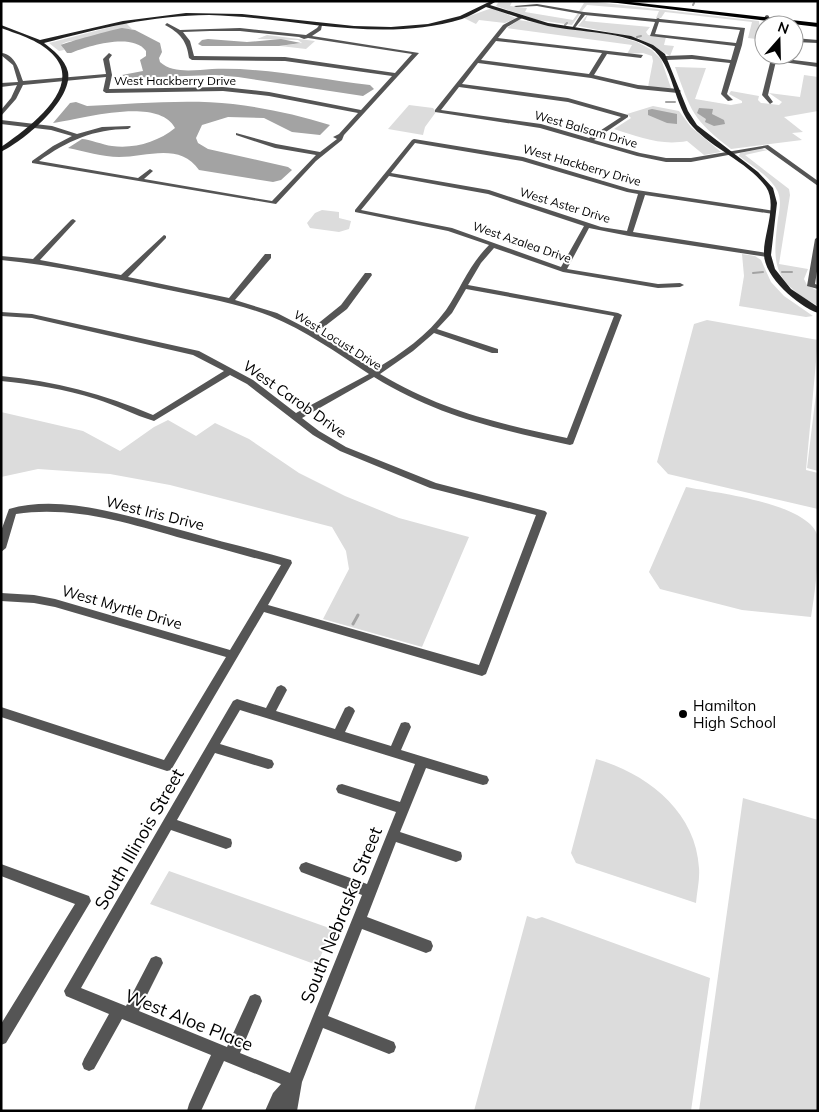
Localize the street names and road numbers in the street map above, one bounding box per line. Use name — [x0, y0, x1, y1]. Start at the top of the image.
street label: West Hackberry Drive — [114, 73, 236, 88]
street label: West Balsam Drive — [533, 107, 639, 151]
street label: West Hackberry Drive — [521, 141, 643, 189]
street label: West Aster Drive — [518, 184, 612, 226]
street label: West Azalea Drive — [471, 218, 573, 266]
street label: West Locust Drive — [291, 307, 385, 373]
street label: West Carob Drive — [239, 356, 351, 442]
street label: West Iris Drive — [104, 492, 206, 534]
street label: West Myrtle Drive — [60, 581, 184, 633]
street label: South Illinois Street — [89, 764, 189, 914]
street label: South Nebraska Street — [295, 823, 387, 1007]
street label: West Aloe Place — [122, 984, 256, 1056]

